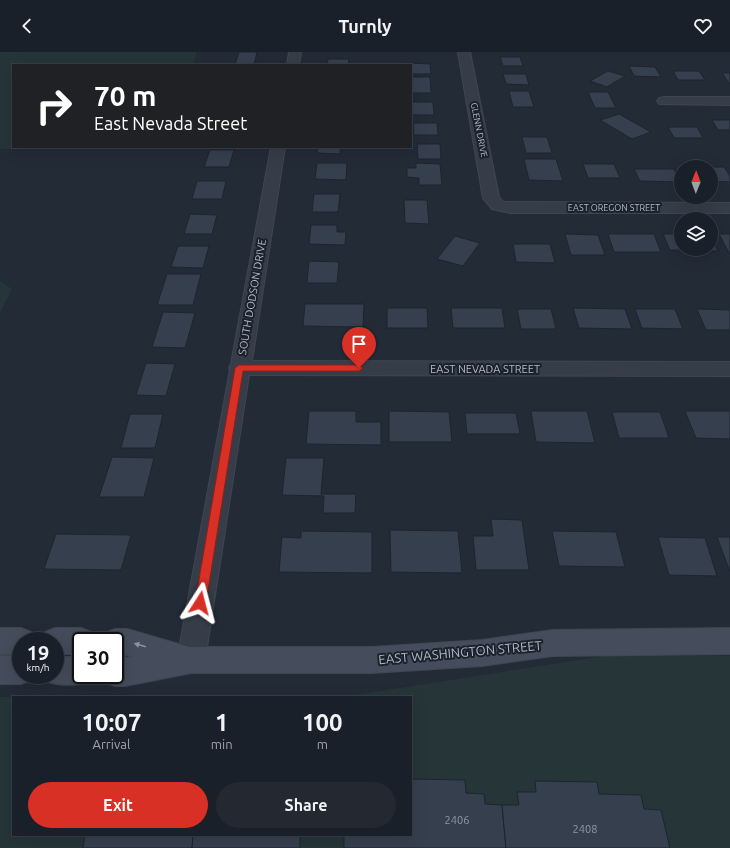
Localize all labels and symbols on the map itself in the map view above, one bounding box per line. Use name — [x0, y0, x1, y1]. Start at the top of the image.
street label: GLENN DRIVE — [469, 102, 489, 158]
north arrow — [674, 160, 718, 204]
street label: EAST OREGON STREET — [568, 203, 660, 213]
street label: SOUTH DODSON DRIVE — [236, 238, 268, 356]
pin — [342, 327, 376, 368]
street label: EAST NEVADA STREET — [430, 363, 540, 375]
position arrow — [179, 582, 221, 624]
speed limit sign: 30 — [72, 632, 124, 684]
street label: EAST WASHINGTON STREET — [378, 638, 542, 666]
one-way arrow — [134, 642, 146, 648]
house number: 2406 — [445, 814, 469, 826]
house number: 2408 — [573, 823, 597, 835]

